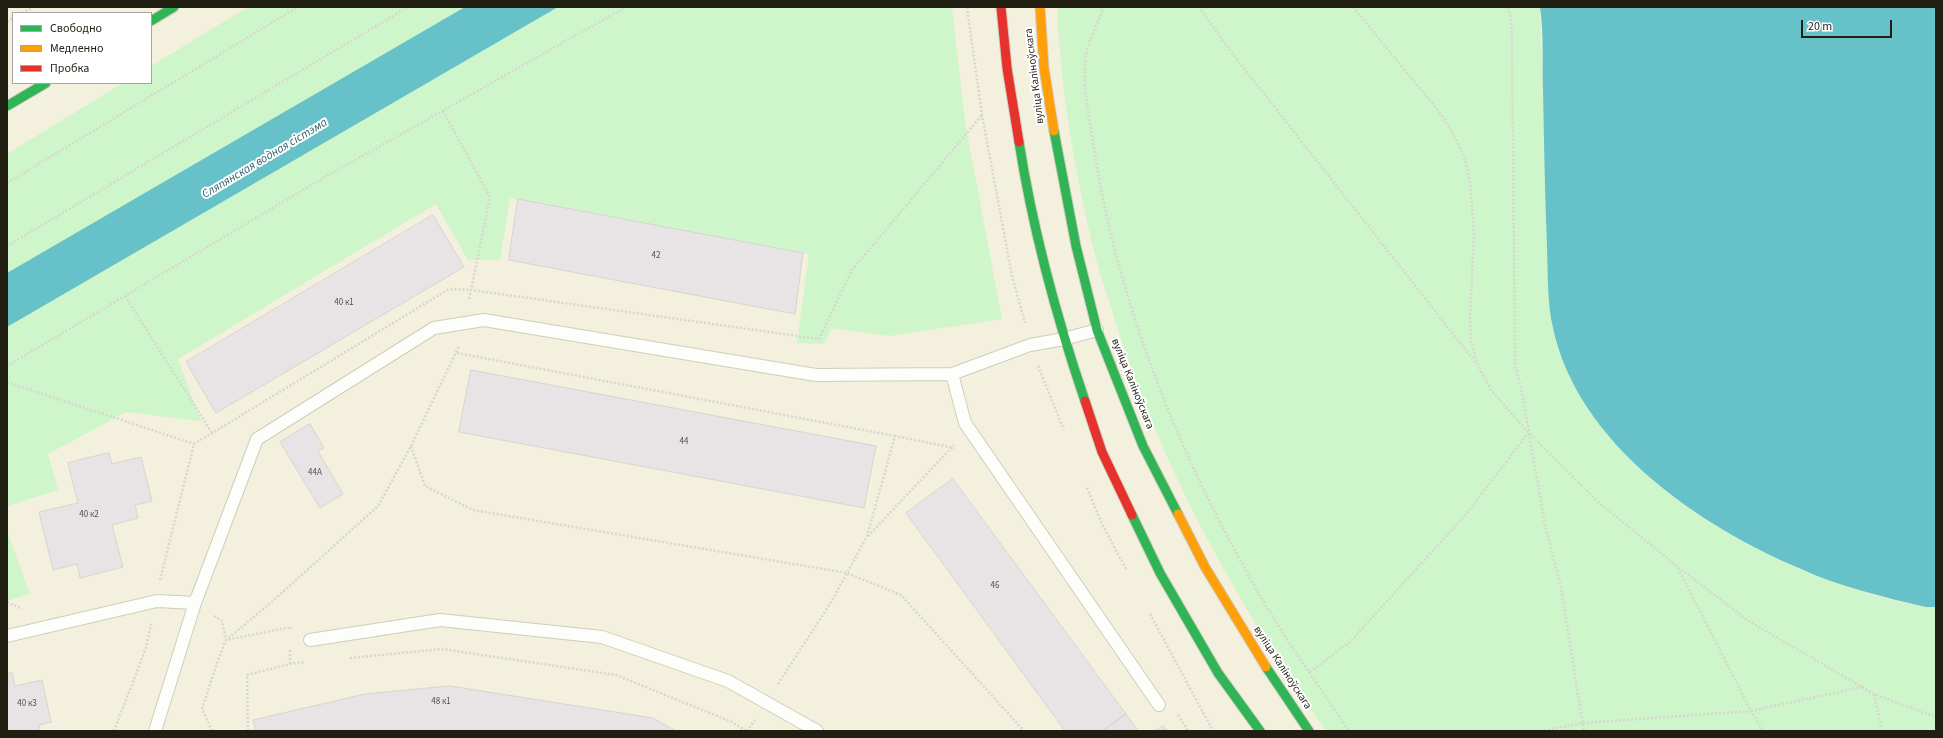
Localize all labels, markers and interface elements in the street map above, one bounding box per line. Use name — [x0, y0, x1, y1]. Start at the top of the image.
legend — [12, 12, 152, 84]
scale bar — [1803, 12, 1894, 38]
text: 20 m — [1808, 18, 1832, 35]
text: Свободно — [50, 20, 102, 37]
street label: вуліца Каліноўскага — [1023, 27, 1047, 125]
text: Медленно — [50, 40, 104, 57]
text: Пробка — [50, 60, 89, 77]
water label: Сляпянская водная сістэма — [200, 116, 330, 202]
house number: 42 — [652, 251, 660, 261]
house number: 40 к1 — [334, 298, 354, 308]
street label: вуліца Каліноўскага — [1108, 337, 1156, 431]
house number: 44 — [680, 437, 688, 447]
house number: 44А — [308, 468, 322, 478]
house number: 40 к2 — [79, 510, 99, 520]
house number: 46 — [991, 581, 999, 591]
street label: вуліца Каліноўскага — [1250, 624, 1314, 712]
house number: 48 к1 — [431, 697, 451, 707]
house number: 40 к3 — [17, 699, 37, 709]

